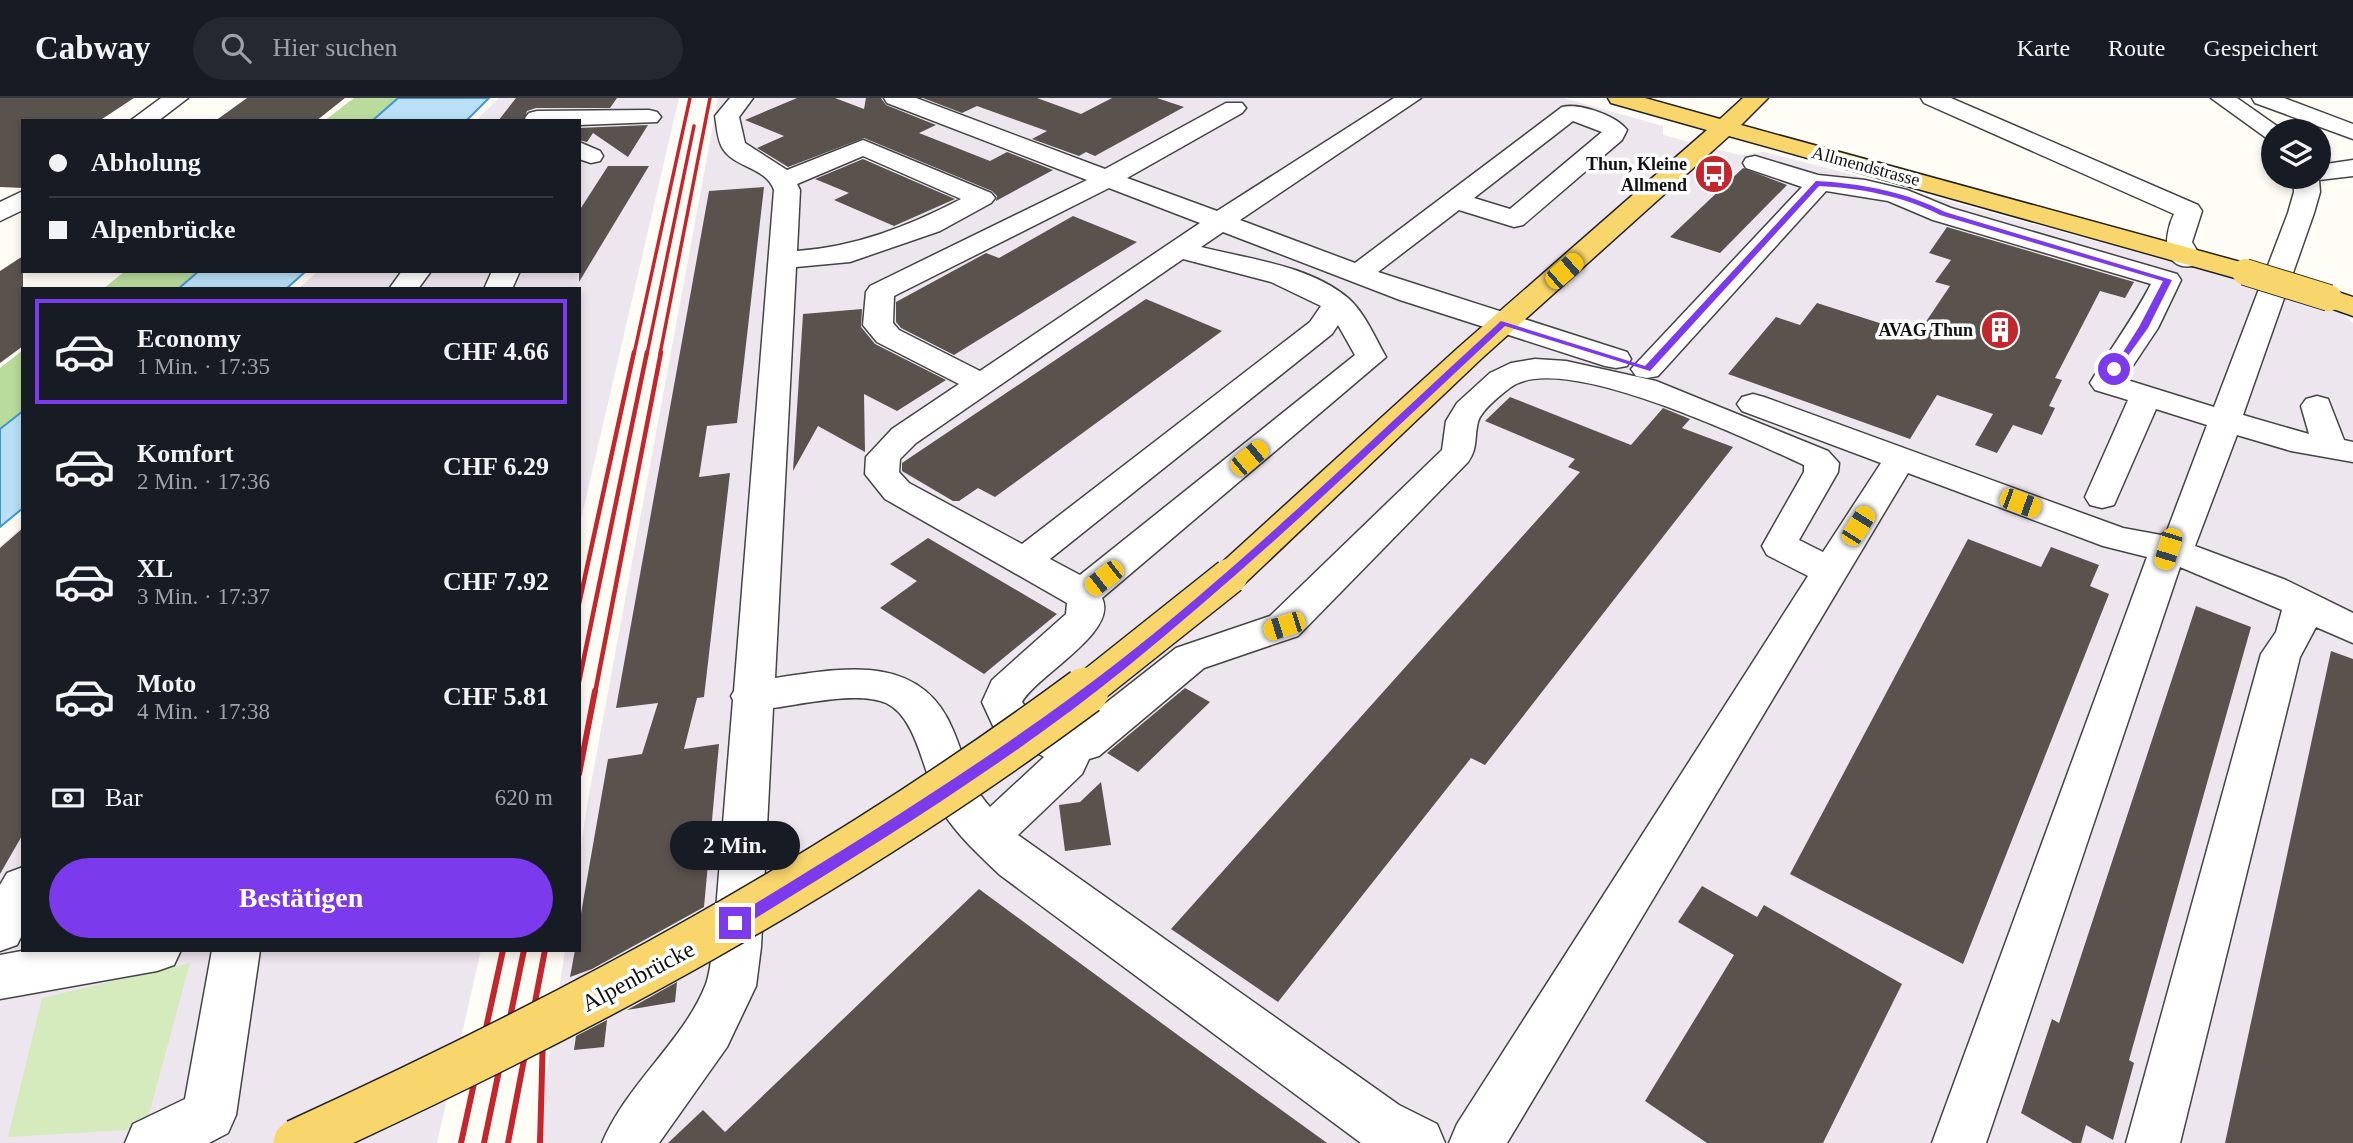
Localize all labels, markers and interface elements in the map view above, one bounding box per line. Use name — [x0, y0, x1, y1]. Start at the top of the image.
search box — [193, 17, 683, 80]
icon: search — [217, 29, 255, 67]
text: Cabway — [35, 30, 151, 66]
text: Hier suchen — [273, 33, 397, 62]
text: Karte — [2017, 35, 2070, 61]
text: Route — [2108, 35, 2165, 61]
text: Gespeichert — [2203, 35, 2318, 61]
map controls — [2261, 119, 2331, 189]
button: layers — [2261, 119, 2331, 189]
street label: Allmendstrasse — [1810, 142, 1922, 190]
text: Abholung — [91, 148, 201, 177]
bus stop icon: Thun, Kleine Allmend — [1693, 153, 1735, 195]
place label: Thun, Kleine Allmend — [1586, 154, 1687, 195]
text: Alpenbrücke — [91, 215, 235, 244]
car — [1542, 249, 1587, 293]
building icon: AVAG Thun — [1979, 309, 2021, 351]
icon: car — [53, 320, 116, 383]
place label: AVAG Thun — [1878, 320, 1973, 340]
text: Economy — [137, 324, 241, 353]
text: CHF 4.66 — [443, 337, 549, 366]
route start — [2098, 353, 2130, 385]
text: 1 Min. · 17:35 — [137, 354, 270, 379]
icon: car — [53, 435, 116, 498]
car — [1227, 436, 1272, 480]
text: Komfort — [137, 439, 234, 468]
text: CHF 6.29 — [443, 452, 549, 481]
text: 2 Min. · 17:36 — [137, 469, 270, 494]
car — [1997, 486, 2044, 520]
car — [1838, 503, 1879, 549]
car — [2152, 526, 2185, 572]
icon: car — [53, 550, 116, 613]
text: XL — [137, 554, 173, 583]
car — [1081, 557, 1128, 599]
text: CHF 7.92 — [443, 567, 549, 596]
text: 3 Min. · 17:37 — [137, 584, 270, 609]
car — [1261, 610, 1308, 642]
icon: car — [53, 665, 116, 728]
text: Moto — [137, 669, 196, 698]
text: CHF 5.81 — [443, 682, 549, 711]
text: 4 Min. · 17:38 — [137, 699, 270, 724]
icon: cash — [49, 779, 87, 817]
text: Bar — [105, 783, 143, 812]
text: 620 m — [495, 785, 553, 810]
callout: 2 Min. — [670, 822, 800, 870]
text: 2 Min. — [703, 833, 767, 858]
button: Bestätigen — [49, 858, 553, 938]
route end — [719, 907, 751, 939]
street label: Alpenbrücke — [577, 935, 699, 1017]

